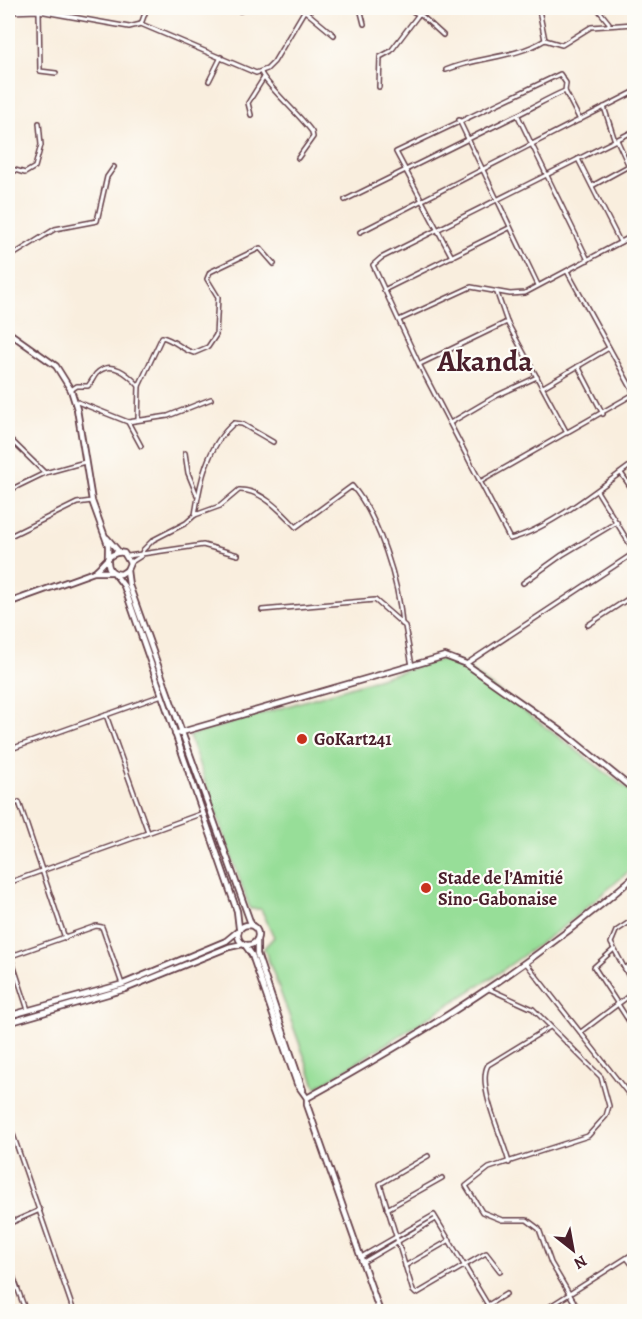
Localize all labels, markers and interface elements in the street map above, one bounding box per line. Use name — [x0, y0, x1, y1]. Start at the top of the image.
district label: Akanda — [436, 341, 533, 381]
place label: GoKart241 — [314, 727, 392, 751]
marker: GoKart241 — [295, 732, 309, 746]
place label: Stade de l’Amitié Sino-Gabonaise — [438, 866, 563, 911]
marker: Stade de l’Amitié Sino-Gabonaise — [419, 881, 433, 895]
north arrow — [543, 1220, 603, 1280]
text: N — [569, 1250, 591, 1275]

